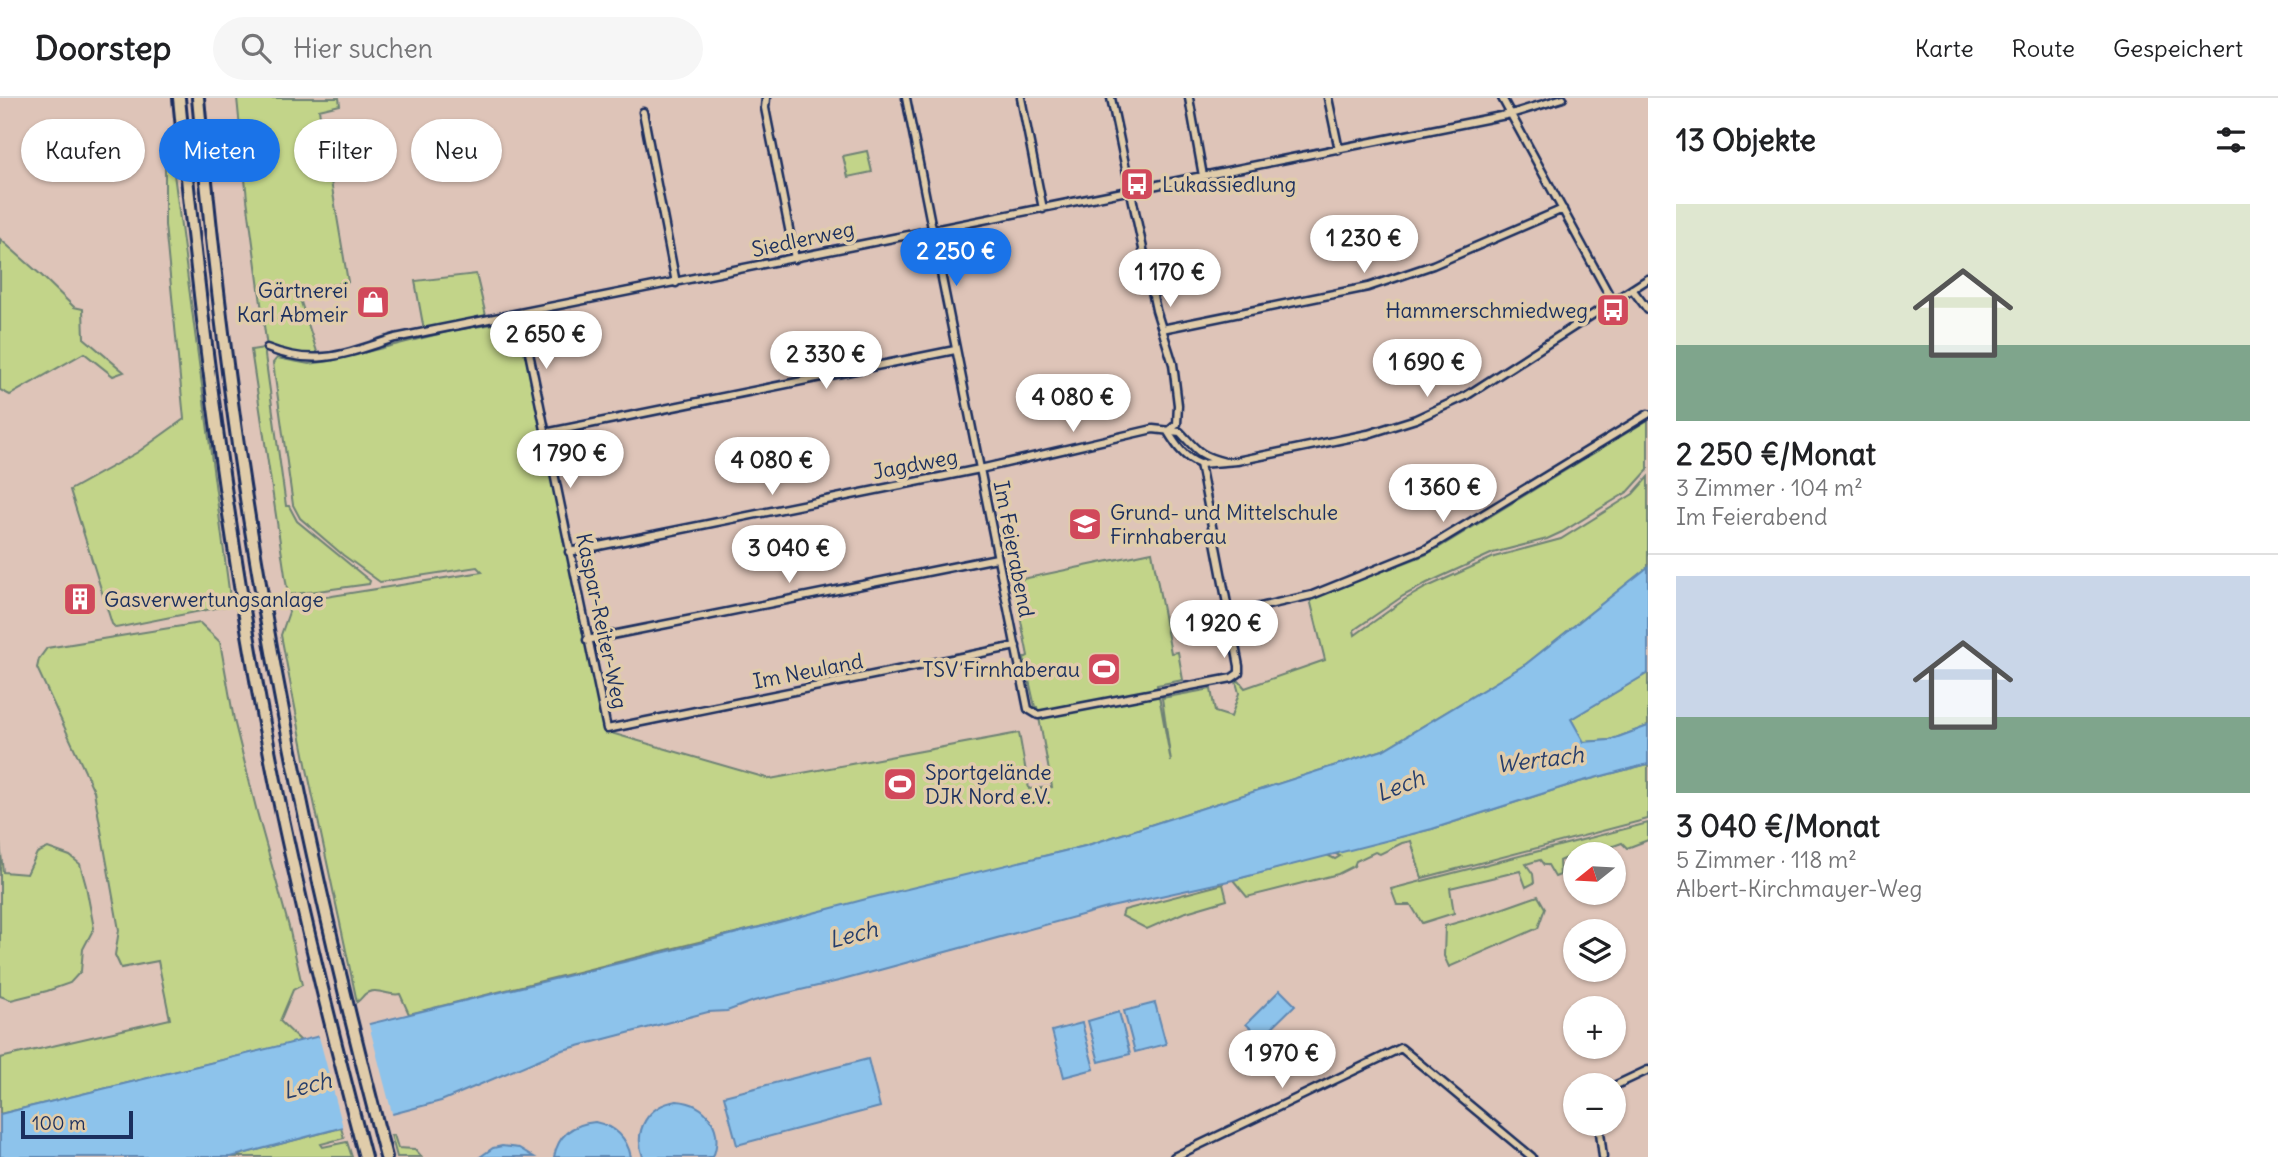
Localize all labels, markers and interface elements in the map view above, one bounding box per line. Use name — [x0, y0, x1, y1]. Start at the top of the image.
search box — [213, 17, 703, 80]
text: Doorstep — [35, 27, 171, 69]
icon: search — [237, 29, 275, 67]
text: Hier suchen — [293, 32, 433, 65]
text: Karte — [1915, 33, 1974, 63]
text: Route — [2012, 33, 2075, 63]
text: Gespeichert — [2113, 33, 2243, 63]
chip: Kaufen — [21, 119, 145, 182]
chip: Mieten — [159, 119, 280, 182]
chip: Filter — [294, 119, 397, 182]
chip: Neu — [411, 119, 502, 182]
text: 13 Objekte — [1676, 121, 1816, 159]
icon: filters — [2212, 121, 2250, 159]
bus stop icon: Lukassiedlung — [1118, 165, 1156, 203]
place label: Lukassiedlung — [1162, 171, 1296, 198]
street label: Siedlerweg — [749, 215, 857, 263]
pin: 1 230 € — [1299, 216, 1429, 275]
text: 1 230 € — [1326, 223, 1402, 252]
pin: 2 250 € — [891, 228, 1021, 288]
text: 2 250 € — [916, 236, 996, 265]
pin: 1 170 € — [1105, 250, 1235, 309]
icon: home — [1900, 250, 2026, 376]
text: 1 170 € — [1135, 257, 1205, 286]
place label: Gärtnerei Karl Abmeir — [237, 277, 348, 328]
shop icon: Gärtnerei Karl Abmeir — [354, 283, 392, 321]
bus stop icon: Hammerschmiedweg — [1594, 291, 1632, 329]
place label: Hammerschmiedweg — [1386, 297, 1588, 324]
pin: 2 650 € — [481, 312, 611, 371]
text: 2 650 € — [506, 319, 586, 348]
pin: 2 330 € — [761, 331, 891, 391]
text: 2 330 € — [786, 339, 866, 368]
pin: 1 690 € — [1362, 340, 1492, 399]
text: 1 690 € — [1389, 347, 1465, 376]
pin: 4 080 € — [1008, 374, 1138, 434]
text: 4 080 € — [1032, 382, 1114, 411]
pin: 1 790 € — [505, 430, 635, 490]
text: 2 250 €/Monat — [1676, 435, 1876, 473]
text: 1 790 € — [533, 438, 607, 467]
pin: 4 080 € — [707, 438, 837, 497]
street label: Jagdweg — [870, 443, 960, 485]
text: 4 080 € — [731, 445, 813, 474]
pin: 1 360 € — [1378, 464, 1508, 524]
text: 1 360 € — [1405, 472, 1481, 501]
text: 3 Zimmer · 104 m² — [1676, 473, 1863, 502]
street label: Im Feierabend — [988, 479, 1040, 619]
place label: Grund- und Mittelschule Firnhaberau — [1110, 499, 1338, 550]
text: Im Feierabend — [1676, 502, 1827, 531]
school or university icon: Grund- und Mittelschule Firnhaberau — [1066, 505, 1104, 543]
pin: 3 040 € — [724, 526, 854, 585]
street label: Kaspar-Reiter-Weg — [570, 531, 634, 711]
text: 3 040 € — [748, 533, 830, 562]
building icon: Gasverwertungsanlage — [61, 580, 99, 618]
place label: Gasverwertungsanlage — [104, 586, 324, 613]
pin: 1 920 € — [1159, 601, 1289, 660]
text: 1 920 € — [1186, 608, 1262, 637]
icon: home — [1900, 622, 2026, 748]
street label: Im Neuland — [751, 647, 865, 695]
sports icon: TSV Firnhaberau — [1085, 650, 1123, 688]
place label: TSV Firnhaberau — [922, 656, 1080, 683]
water label: Wertach — [1495, 739, 1586, 779]
place label: Sportgelände DJK Nord e.V. — [925, 759, 1052, 810]
water label: Lech — [1372, 762, 1429, 807]
sports icon: Sportgelände DJK Nord e.V. — [881, 765, 919, 803]
text: 3 040 €/Monat — [1676, 807, 1880, 845]
north arrow — [1563, 842, 1626, 905]
map controls — [1563, 842, 1626, 1136]
text: 5 Zimmer · 118 m² — [1676, 845, 1857, 874]
text: Albert-Kirchmayer-Weg — [1676, 874, 1922, 903]
water label: Lech — [826, 914, 881, 954]
button: layers — [1563, 919, 1626, 982]
button: + — [1563, 996, 1626, 1059]
pin: 1 970 € — [1217, 1030, 1347, 1090]
text: 1 970 € — [1245, 1038, 1319, 1067]
water label: Lech — [280, 1065, 335, 1105]
button: − — [1563, 1073, 1626, 1136]
scale bar — [21, 1108, 133, 1140]
text: 100 m — [32, 1111, 86, 1135]

